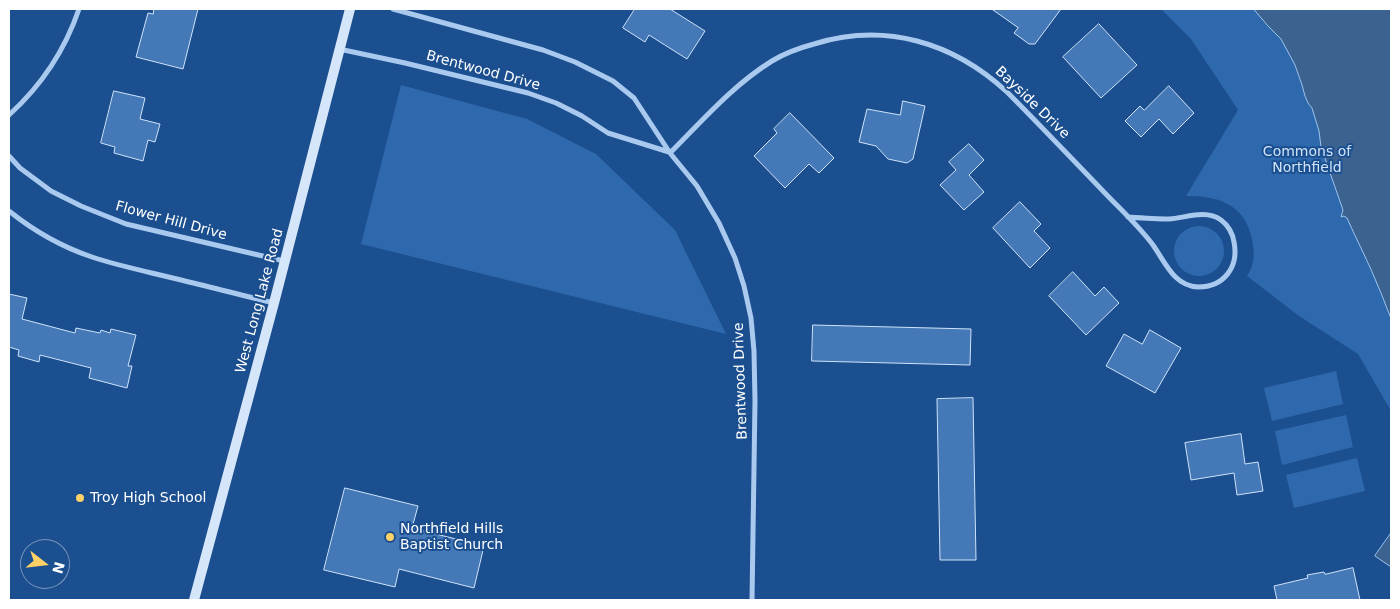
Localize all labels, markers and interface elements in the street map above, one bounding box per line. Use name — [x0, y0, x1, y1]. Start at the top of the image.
street label: Brentwood Drive — [424, 48, 542, 94]
street label: Bayside Drive — [991, 63, 1073, 143]
park label: Commons of Northfield — [1263, 144, 1351, 176]
street label: Flower Hill Drive — [113, 198, 229, 244]
street label: West Long Lake Road — [233, 227, 287, 375]
street label: Brentwood Drive — [731, 322, 751, 440]
place label: Troy High School — [90, 490, 206, 506]
marker: Troy High School — [74, 492, 86, 504]
place label: Northfield Hills Baptist Church — [400, 521, 503, 554]
marker: Northfield Hills Baptist Church — [384, 531, 396, 543]
north arrow — [20, 539, 70, 589]
text: N — [49, 560, 68, 576]

